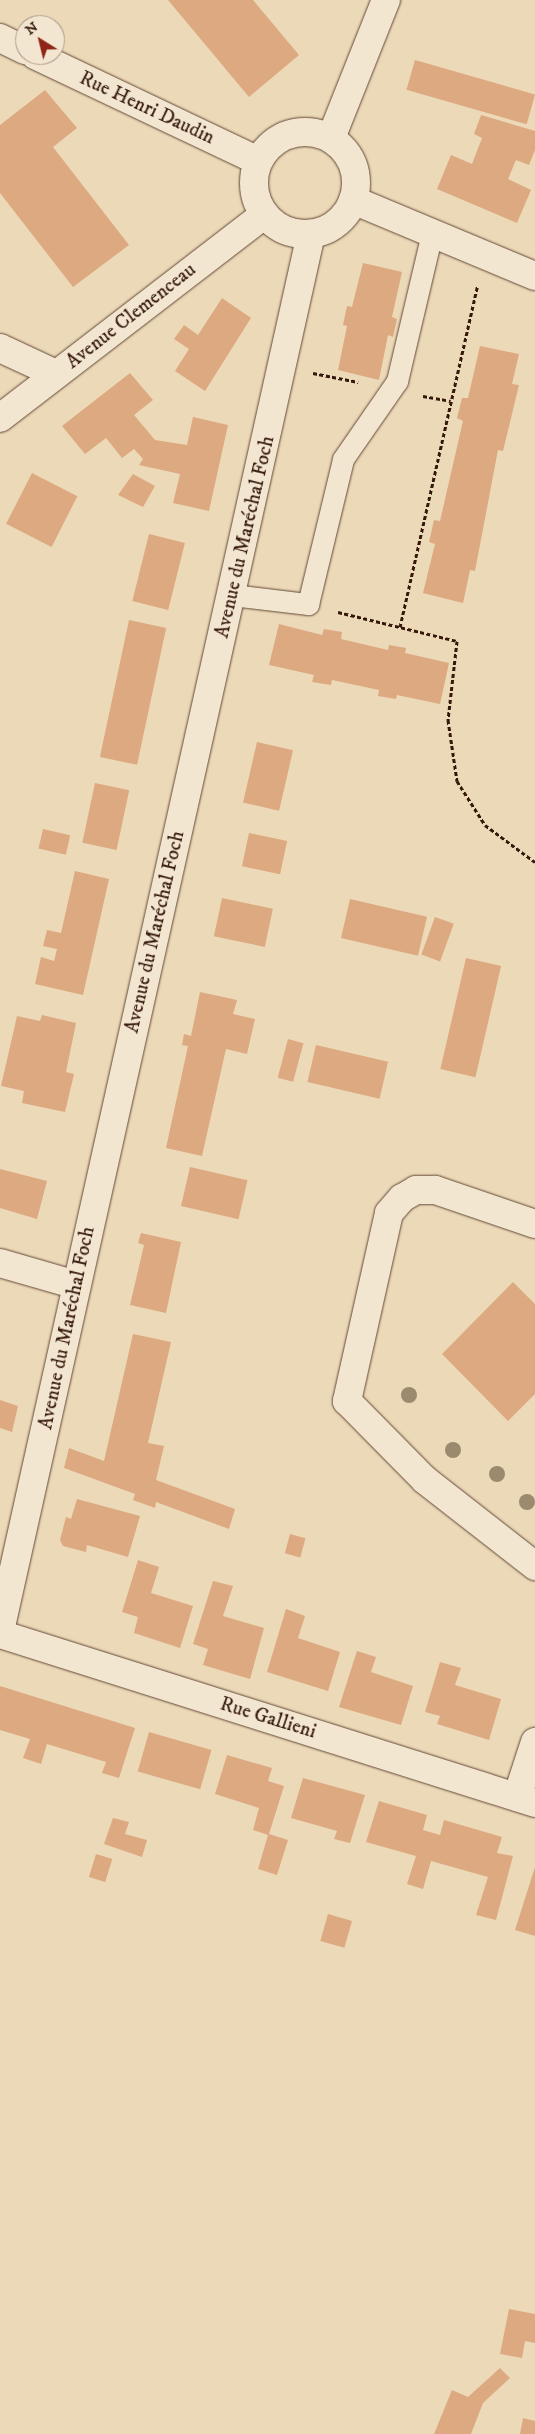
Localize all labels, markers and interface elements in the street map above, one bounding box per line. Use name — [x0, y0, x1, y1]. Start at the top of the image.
north arrow — [15, 15, 65, 65]
text: N — [22, 18, 42, 39]
street label: Rue Henri Daudin — [76, 66, 218, 150]
street label: Avenue Clemenceau — [61, 258, 201, 374]
street label: Avenue du Maréchal Foch — [210, 434, 280, 640]
street label: Avenue du Maréchal Foch — [120, 829, 190, 1035]
street label: Avenue du Maréchal Foch — [34, 1224, 100, 1432]
street label: Rue Gallieni — [217, 1692, 319, 1744]

